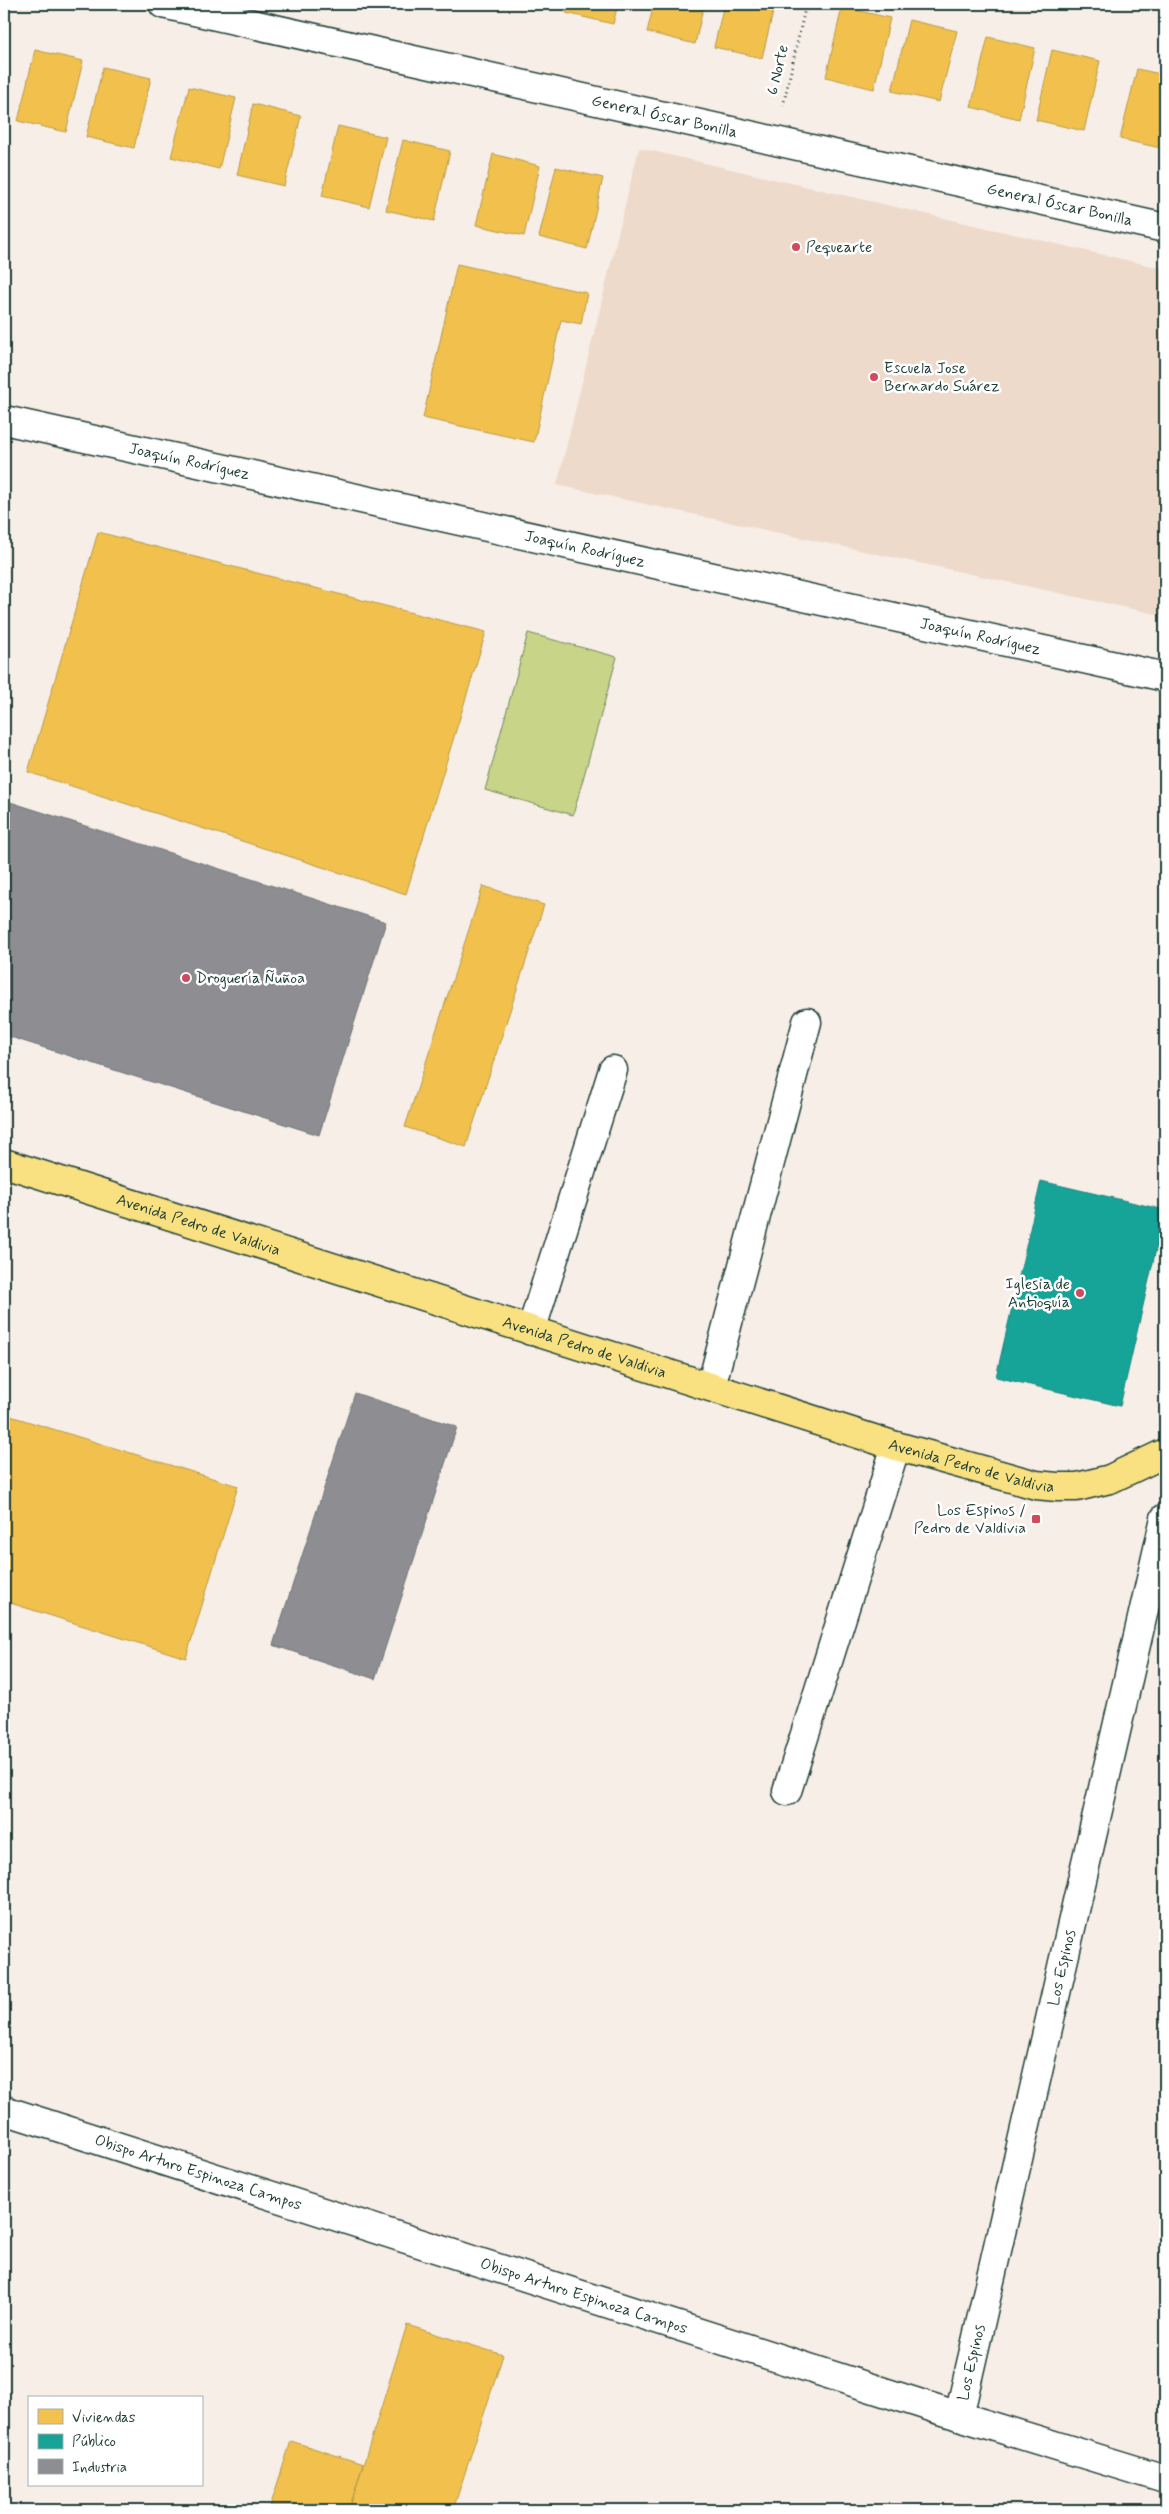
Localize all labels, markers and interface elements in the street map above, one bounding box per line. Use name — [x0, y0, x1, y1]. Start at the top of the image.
street label: 6 Norte — [762, 43, 794, 97]
street label: General Óscar Bonilla — [590, 90, 740, 143]
street label: General Óscar Bonilla — [985, 178, 1135, 231]
place label: Pequearte — [806, 237, 872, 258]
marker: Pequearte — [790, 241, 802, 253]
place label: Escuela Jose Bernardo Suárez — [884, 358, 1000, 397]
marker: Escuela Jose Bernardo Suárez — [868, 371, 880, 383]
street label: Joaquín Rodríguez — [127, 438, 252, 485]
street label: Joaquín Rodríguez — [523, 525, 648, 572]
street label: Joaquín Rodríguez — [918, 613, 1043, 660]
place label: Droguería Ñuñoa — [196, 968, 305, 989]
marker: Droguería Ñuñoa — [180, 972, 192, 984]
street label: Avenida Pedro de Valdivia — [114, 1189, 283, 1261]
place label: Iglesia de Antioquía — [1005, 1274, 1070, 1313]
marker: Iglesia de Antioquía — [1074, 1287, 1086, 1299]
street label: Avenida Pedro de Valdivia — [500, 1311, 669, 1383]
street label: Avenida Pedro de Valdivia — [886, 1434, 1055, 1497]
place label: Los Espinos / Pedro de Valdivia — [914, 1500, 1026, 1539]
marker: Los Espinos / Pedro de Valdivia — [1030, 1513, 1042, 1525]
street label: Los Espinos — [1043, 1927, 1081, 2008]
street label: Obispo Arturo Espinoza Campos — [92, 2129, 305, 2215]
street label: Obispo Arturo Espinoza Campos — [478, 2253, 690, 2339]
street label: Los Espinos — [952, 2322, 990, 2403]
legend — [28, 2396, 202, 2486]
text: Viviendas — [72, 2408, 136, 2428]
text: Público — [72, 2432, 116, 2452]
text: Industria — [72, 2458, 127, 2478]

